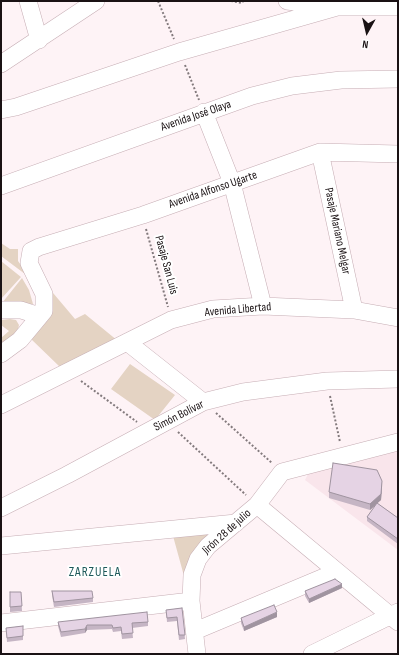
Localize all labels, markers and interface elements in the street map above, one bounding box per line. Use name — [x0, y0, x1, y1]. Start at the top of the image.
north arrow — [347, 12, 387, 52]
text: N — [361, 38, 369, 51]
street label: Avenida José Olaya — [159, 97, 233, 135]
street label: Avenida Alfonso Ugarte — [167, 168, 259, 212]
street label: Pasaje Mariano Melgar — [321, 186, 353, 276]
street label: Pasaje San Luis — [151, 234, 181, 296]
street label: Avenida Libertad — [204, 300, 272, 320]
street label: Simón Bolívar — [151, 397, 207, 435]
street label: Jirón 28 de julio — [200, 506, 254, 558]
district label: ZARZUELA — [69, 565, 121, 581]

